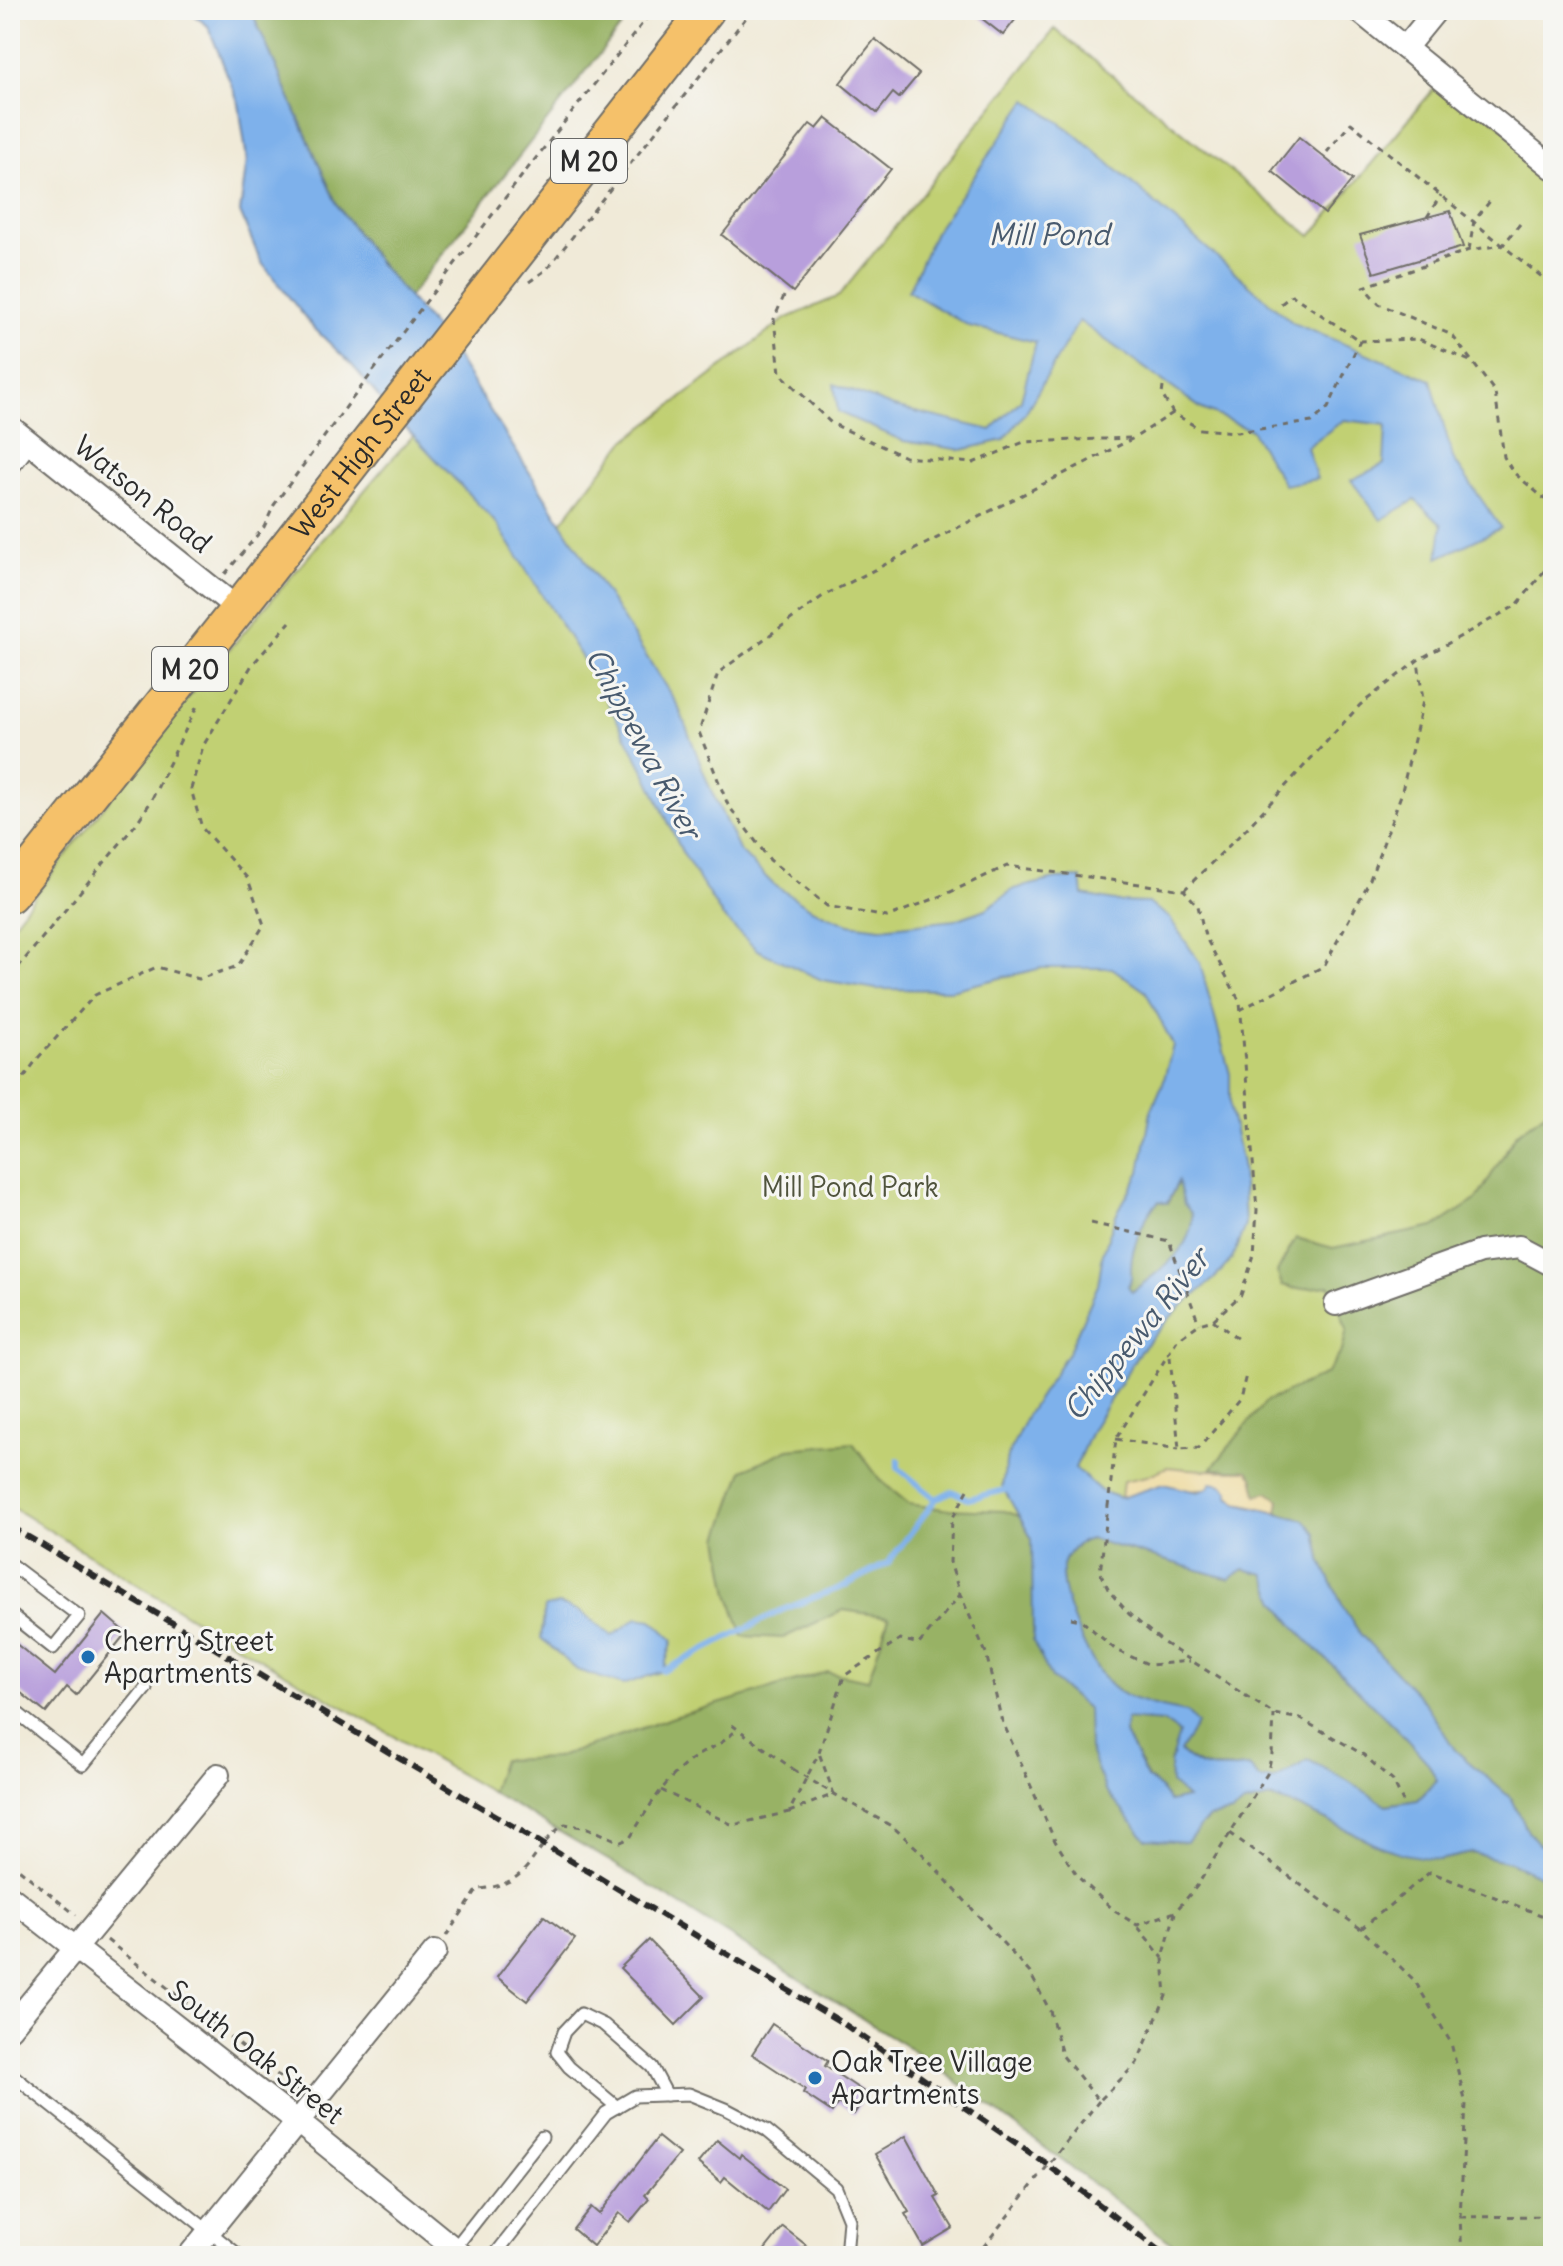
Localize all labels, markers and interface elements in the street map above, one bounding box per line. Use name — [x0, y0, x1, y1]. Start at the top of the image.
road number: M 20 — [551, 139, 627, 183]
water label: Mill Pond — [989, 215, 1113, 253]
street label: West High Street — [282, 360, 439, 546]
street label: Watson Road — [67, 427, 219, 561]
water label: Chippewa River — [578, 641, 712, 848]
road number: M 20 — [152, 647, 228, 691]
park label: Mill Pond Park — [761, 1169, 939, 1205]
water label: Chippewa River — [1055, 1237, 1219, 1428]
place label: Cherry Street Apartments — [104, 1623, 274, 1691]
marker: Cherry Street Apartments — [79, 1648, 97, 1666]
street label: South Oak Street — [161, 1972, 351, 2132]
place label: Oak Tree Village Apartments — [831, 2044, 1033, 2112]
marker: Oak Tree Village Apartments — [806, 2069, 824, 2087]

